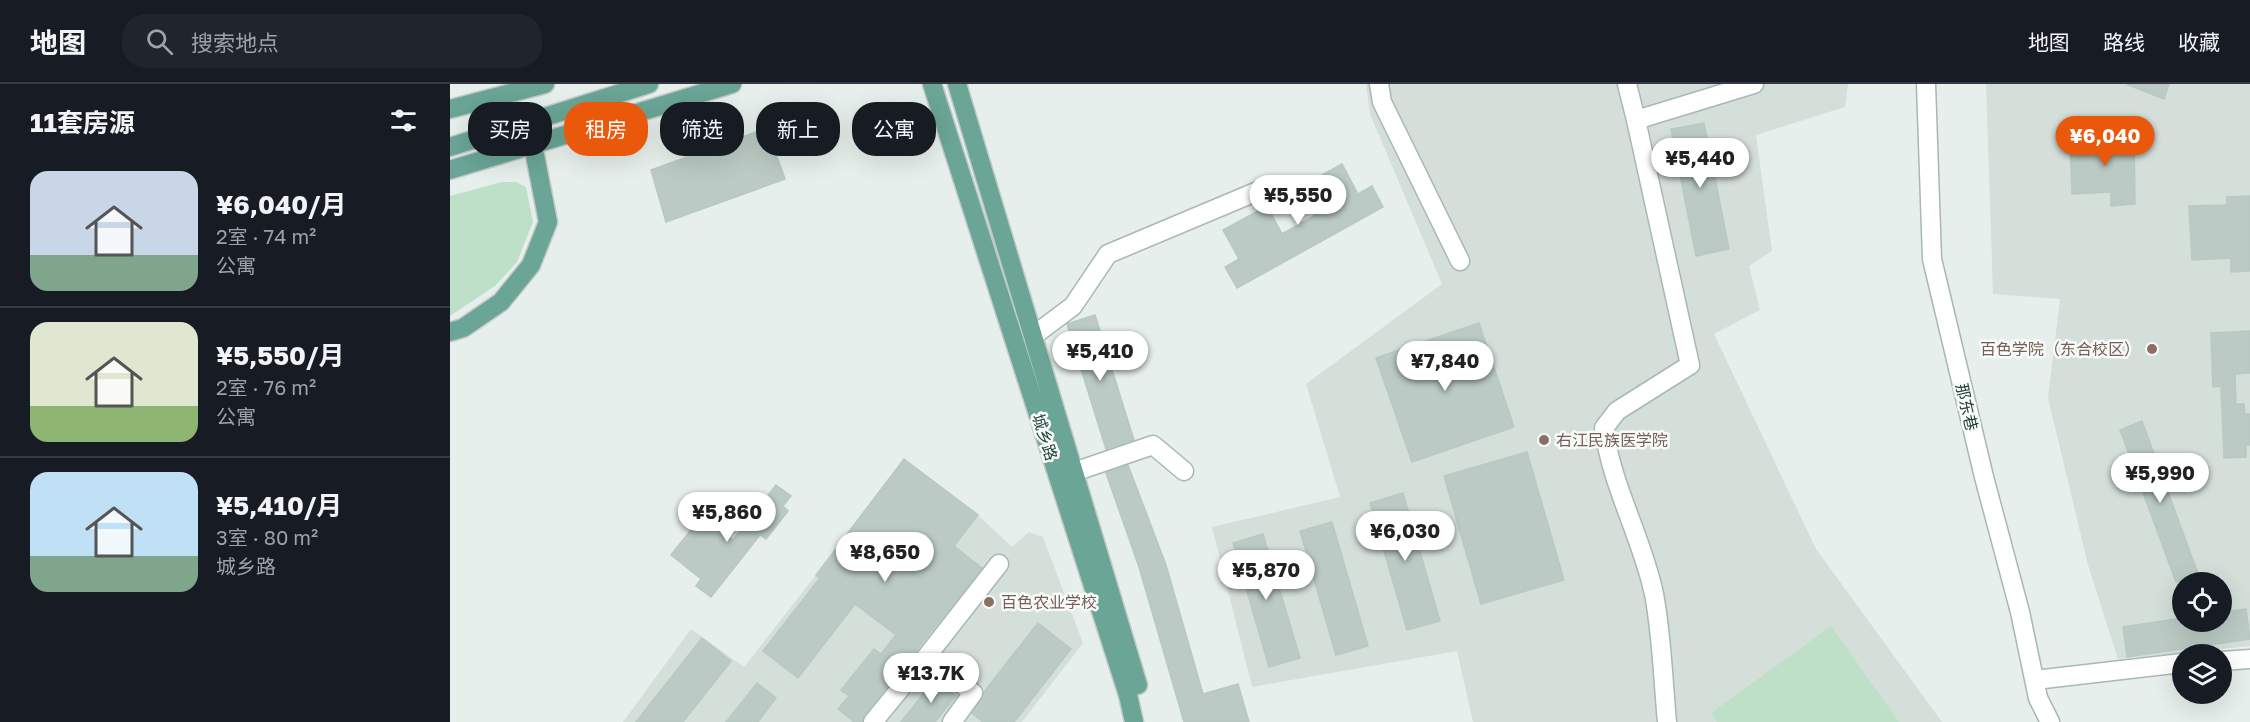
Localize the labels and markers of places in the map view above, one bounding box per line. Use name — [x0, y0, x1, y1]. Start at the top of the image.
pin: ¥6,040 — [2056, 116, 2154, 167]
pin: ¥5,440 — [1651, 138, 1749, 189]
pin: ¥5,550 — [1249, 175, 1347, 226]
pin: ¥5,410 — [1051, 331, 1149, 382]
place label: 百色学院（东合校区） — [1980, 339, 2140, 359]
pin: ¥7,840 — [1396, 341, 1494, 392]
marker: 百色学院（东合校区） — [2145, 342, 2159, 356]
place label: 右江民族医学院 — [1556, 430, 1668, 450]
marker: 右江民族医学院 — [1537, 433, 1551, 447]
pin: ¥5,990 — [2111, 453, 2209, 504]
pin: ¥5,860 — [678, 492, 776, 543]
pin: ¥6,030 — [1356, 511, 1454, 562]
pin: ¥8,650 — [836, 532, 934, 583]
pin: ¥5,870 — [1217, 550, 1315, 601]
place label: 百色农业学校 — [1001, 592, 1097, 612]
marker: 百色农业学校 — [982, 595, 996, 609]
pin: ¥13.7K — [882, 653, 980, 704]

